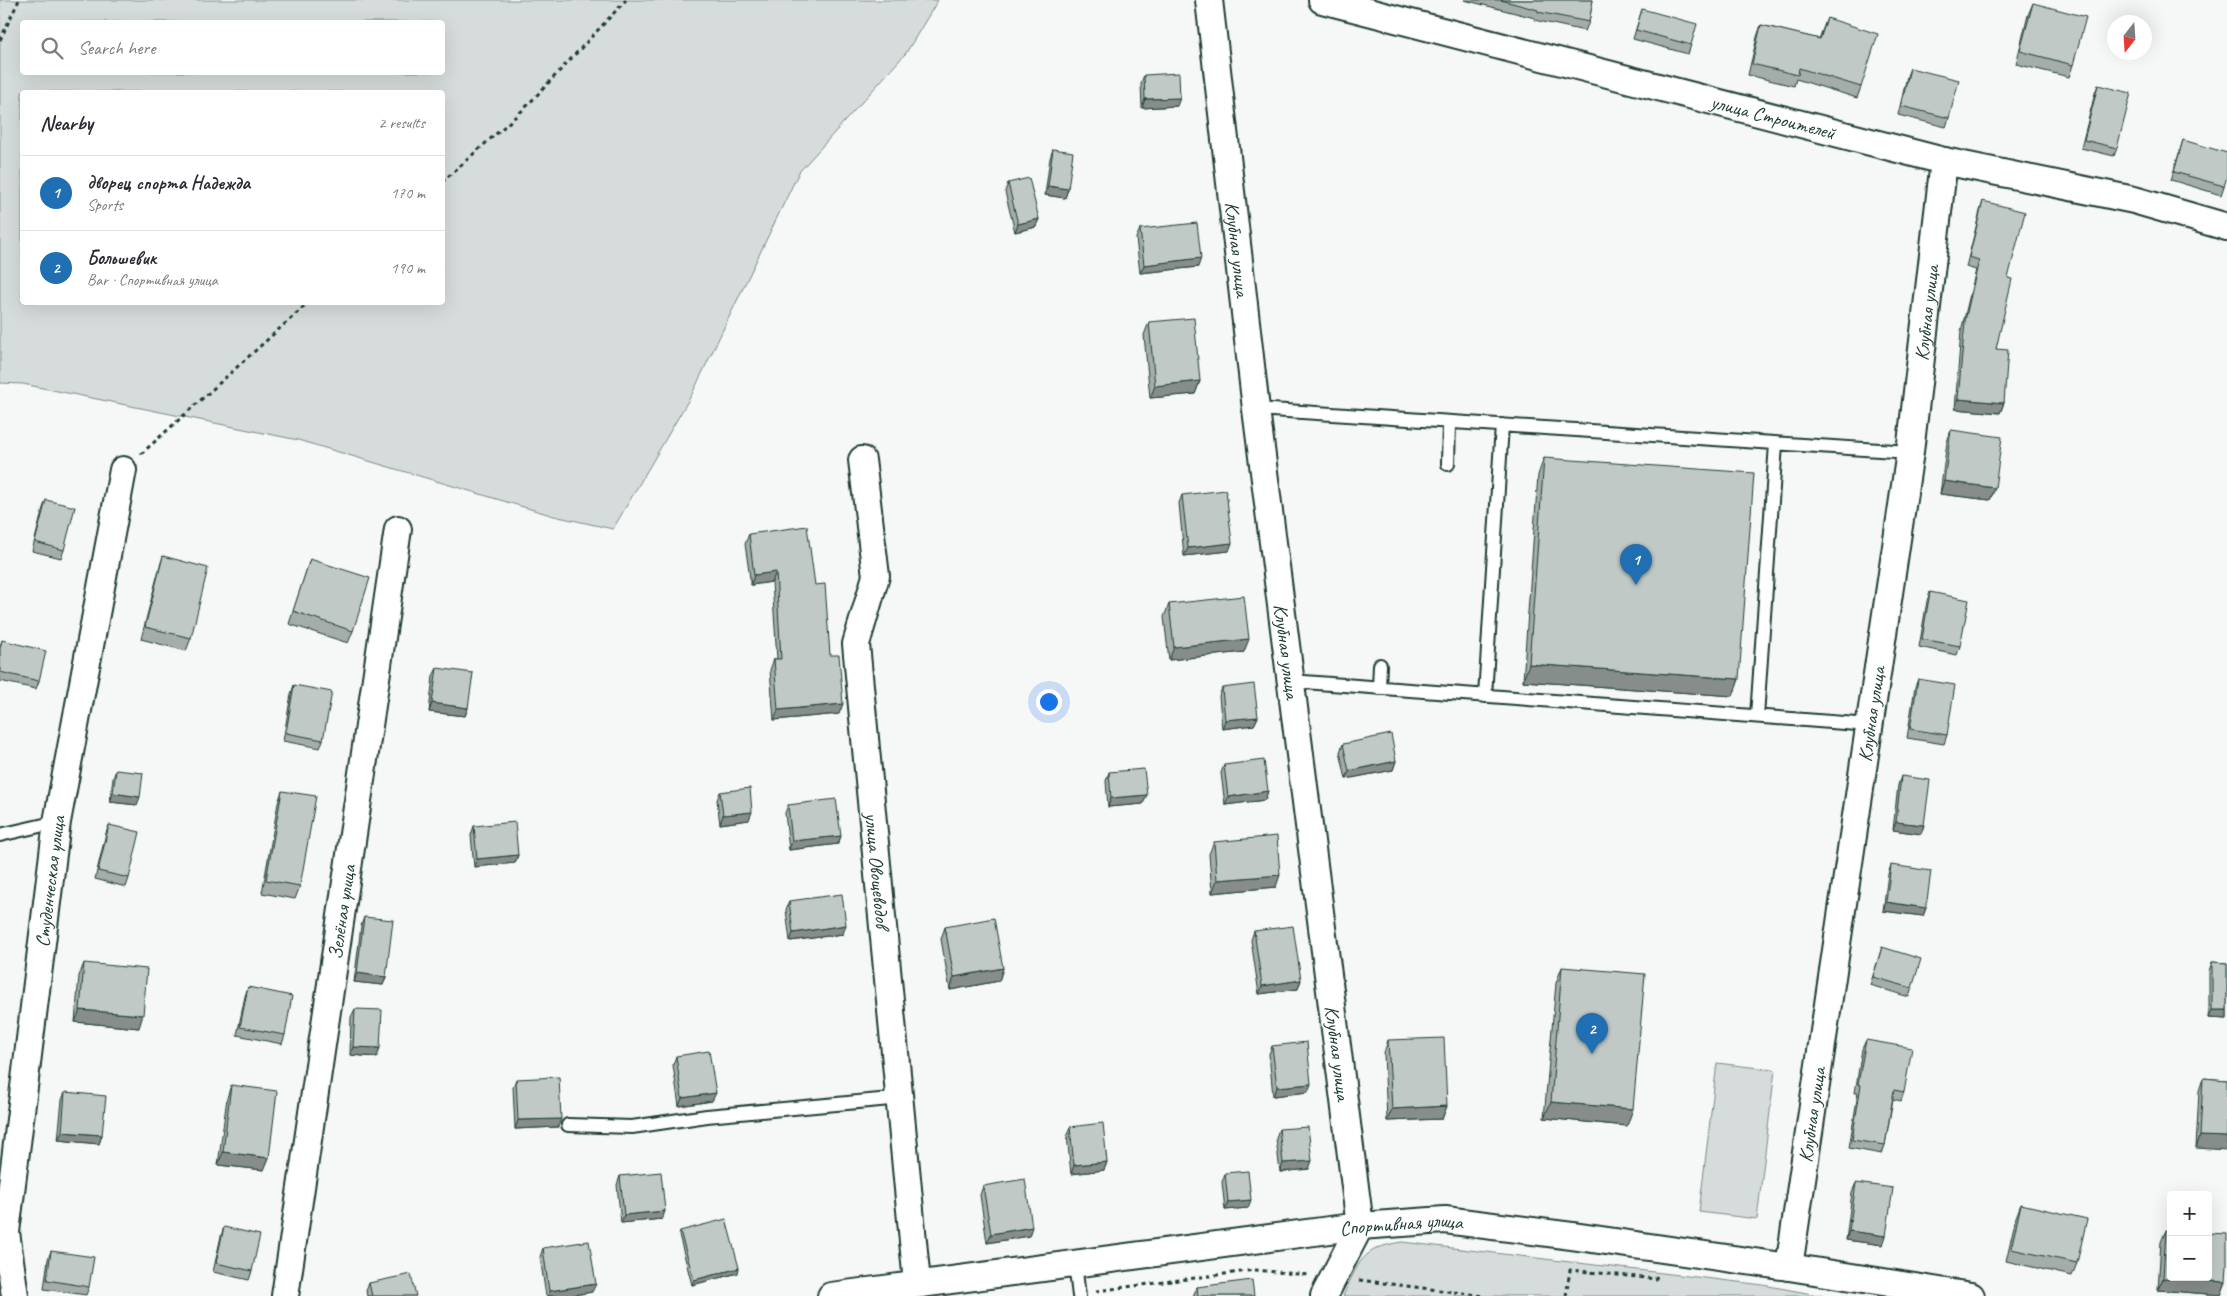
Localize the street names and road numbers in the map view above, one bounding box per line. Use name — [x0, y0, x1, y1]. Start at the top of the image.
street label: улица Строителей — [1707, 89, 1839, 146]
street label: Клубная улица — [1219, 200, 1255, 300]
street label: Клубная улица — [1909, 262, 1945, 362]
street label: Клубная улица — [1268, 602, 1305, 702]
street label: Клубная улица — [1852, 663, 1891, 763]
street label: улица Овощеводов — [859, 811, 896, 934]
street label: Студенческая улица — [30, 812, 71, 948]
street label: Зелёная улица — [323, 861, 362, 961]
street label: Клубная улица — [1319, 1004, 1356, 1104]
street label: Клубная улица — [1793, 1064, 1832, 1164]
street label: Спортивная улица — [1338, 1208, 1466, 1242]

